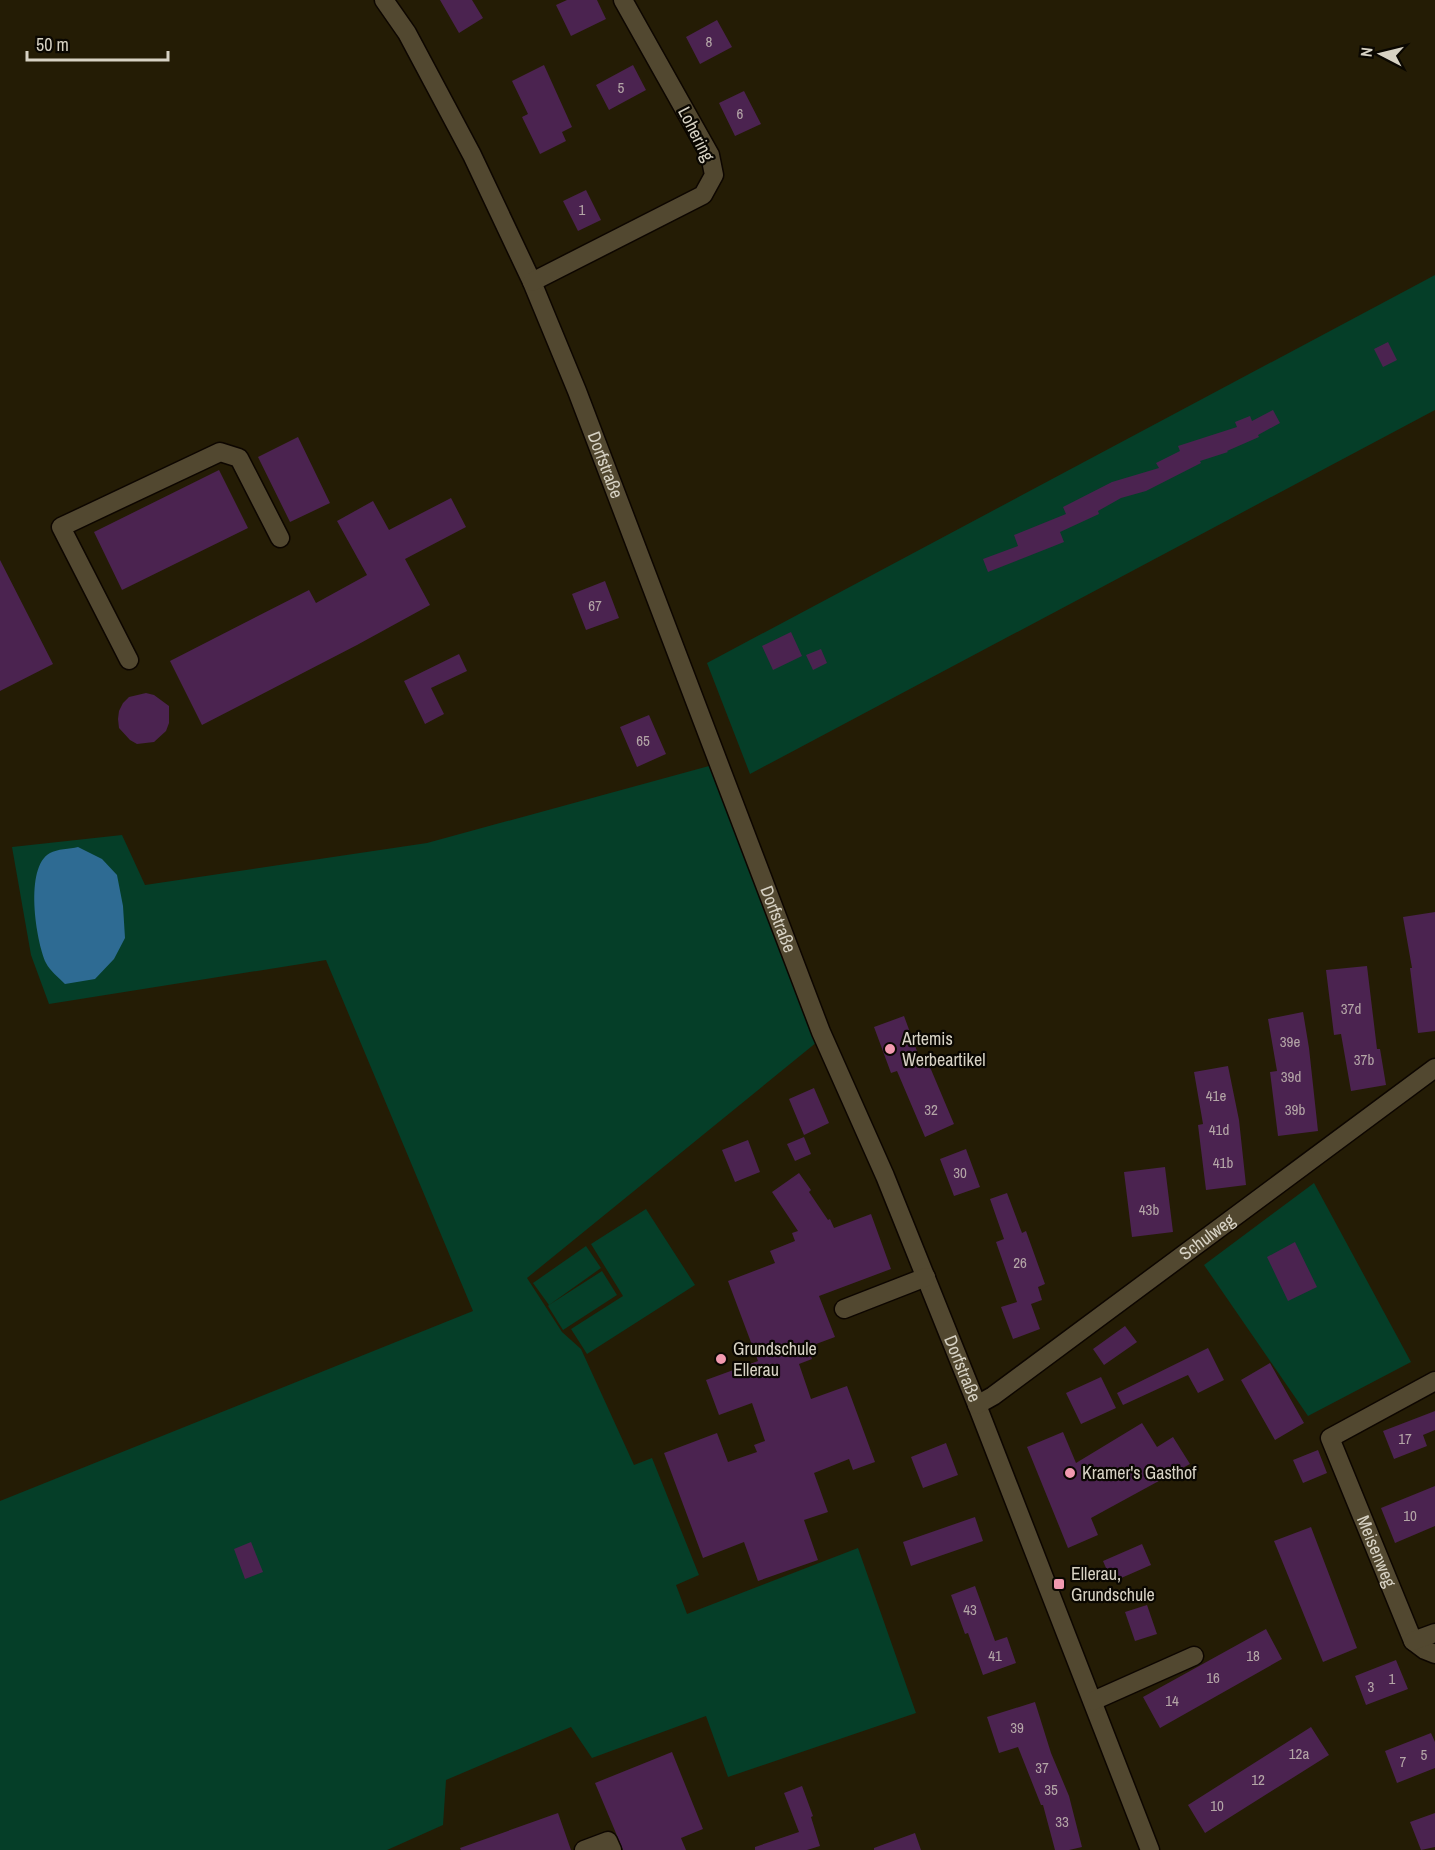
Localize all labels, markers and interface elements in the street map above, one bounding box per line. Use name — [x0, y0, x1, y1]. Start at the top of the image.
scale bar — [27, 24, 168, 62]
north arrow — [1351, 24, 1411, 84]
house number: 8 — [706, 31, 713, 52]
text: 50 m — [36, 32, 69, 57]
text: N — [1355, 46, 1378, 58]
house number: 5 — [618, 77, 625, 98]
street label: Lohering — [672, 102, 721, 166]
house number: 6 — [737, 103, 744, 124]
house number: 1 — [579, 199, 586, 220]
street label: Dorfstraße — [582, 428, 630, 502]
house number: 67 — [588, 595, 602, 616]
house number: 65 — [636, 730, 650, 751]
street label: Dorfstraße — [754, 882, 803, 956]
house number: 37d — [1341, 998, 1361, 1019]
place label: Artemis Werbeartikel — [901, 1026, 985, 1072]
house number: 39e — [1280, 1031, 1300, 1052]
marker: Artemis Werbeartikel — [883, 1042, 897, 1056]
house number: 37b — [1354, 1049, 1374, 1070]
house number: 39d — [1281, 1066, 1301, 1087]
house number: 41e — [1206, 1085, 1226, 1106]
house number: 32 — [924, 1099, 938, 1120]
house number: 39b — [1285, 1099, 1305, 1120]
house number: 41d — [1209, 1119, 1229, 1140]
house number: 41b — [1213, 1152, 1233, 1173]
house number: 30 — [953, 1162, 967, 1183]
house number: 43b — [1139, 1199, 1159, 1220]
street label: Schulweg — [1174, 1207, 1241, 1266]
house number: 26 — [1013, 1252, 1027, 1273]
street label: Dorfstraße — [938, 1332, 988, 1406]
place label: Grundschule Ellerau — [733, 1336, 817, 1382]
marker: Grundschule Ellerau — [714, 1352, 728, 1366]
house number: 17 — [1398, 1428, 1412, 1449]
place label: Kramer's Gasthof — [1082, 1460, 1197, 1485]
marker: Kramer's Gasthof — [1063, 1466, 1077, 1480]
house number: 10 — [1403, 1505, 1417, 1526]
street label: Meisenweg — [1351, 1512, 1403, 1592]
place label: Ellerau, Grundschule — [1071, 1561, 1155, 1607]
marker: Ellerau, Grundschule — [1052, 1577, 1066, 1591]
house number: 43 — [963, 1599, 977, 1620]
house number: 41 — [988, 1645, 1002, 1666]
house number: 18 — [1246, 1645, 1260, 1666]
house number: 16 — [1206, 1667, 1220, 1688]
house number: 1 — [1389, 1668, 1396, 1689]
house number: 3 — [1368, 1676, 1375, 1697]
house number: 14 — [1165, 1690, 1179, 1711]
house number: 39 — [1010, 1717, 1024, 1738]
house number: 12a — [1289, 1743, 1309, 1764]
house number: 5 — [1421, 1744, 1428, 1765]
house number: 7 — [1400, 1751, 1407, 1772]
house number: 37 — [1035, 1757, 1049, 1778]
house number: 12 — [1251, 1769, 1265, 1790]
house number: 35 — [1044, 1779, 1058, 1800]
house number: 10 — [1210, 1795, 1224, 1816]
house number: 33 — [1055, 1811, 1069, 1832]

